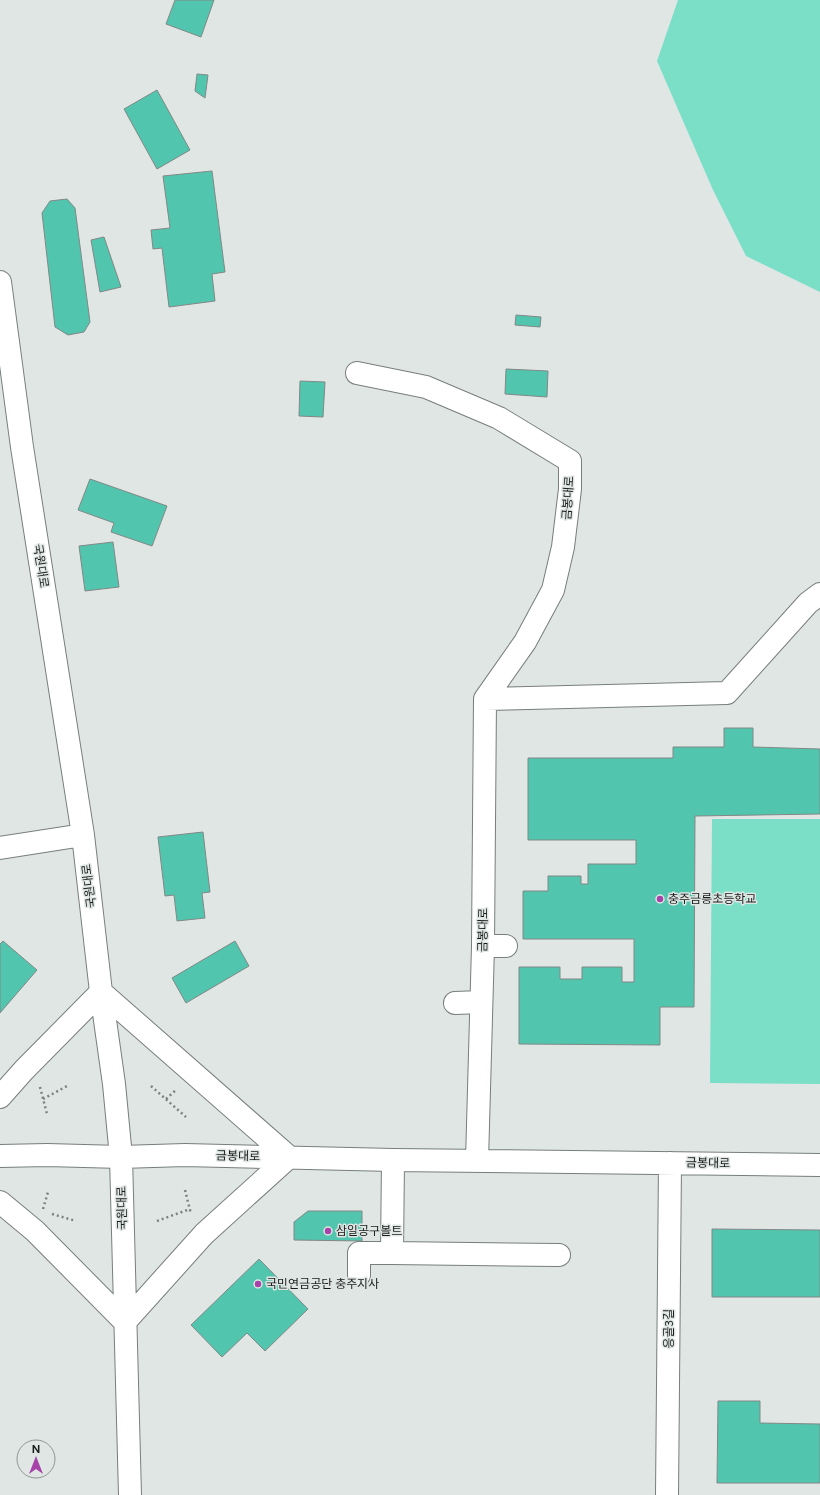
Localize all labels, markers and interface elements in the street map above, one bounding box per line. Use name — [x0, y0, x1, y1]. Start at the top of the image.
street label: 금봉대로 — [559, 475, 577, 521]
street label: 국원대로 — [31, 543, 51, 589]
street label: 국원대로 — [79, 863, 99, 909]
place label: 충주금릉초등학교 — [668, 892, 756, 906]
marker: 충주금릉초등학교 — [655, 894, 665, 904]
street label: 금봉대로 — [476, 908, 490, 952]
street label: 금봉대로 — [216, 1149, 260, 1163]
street label: 금봉대로 — [686, 1156, 730, 1170]
street label: 국원대로 — [115, 1186, 129, 1230]
place label: 삼일공구볼트 — [336, 1224, 402, 1238]
marker: 삼일공구볼트 — [323, 1226, 333, 1236]
place label: 국민연금공단 충주지사 — [266, 1277, 379, 1291]
marker: 국민연금공단 충주지사 — [253, 1279, 263, 1289]
street label: 응골3길 — [662, 1309, 676, 1349]
north arrow — [16, 1439, 56, 1479]
text: N — [32, 1443, 40, 1456]

